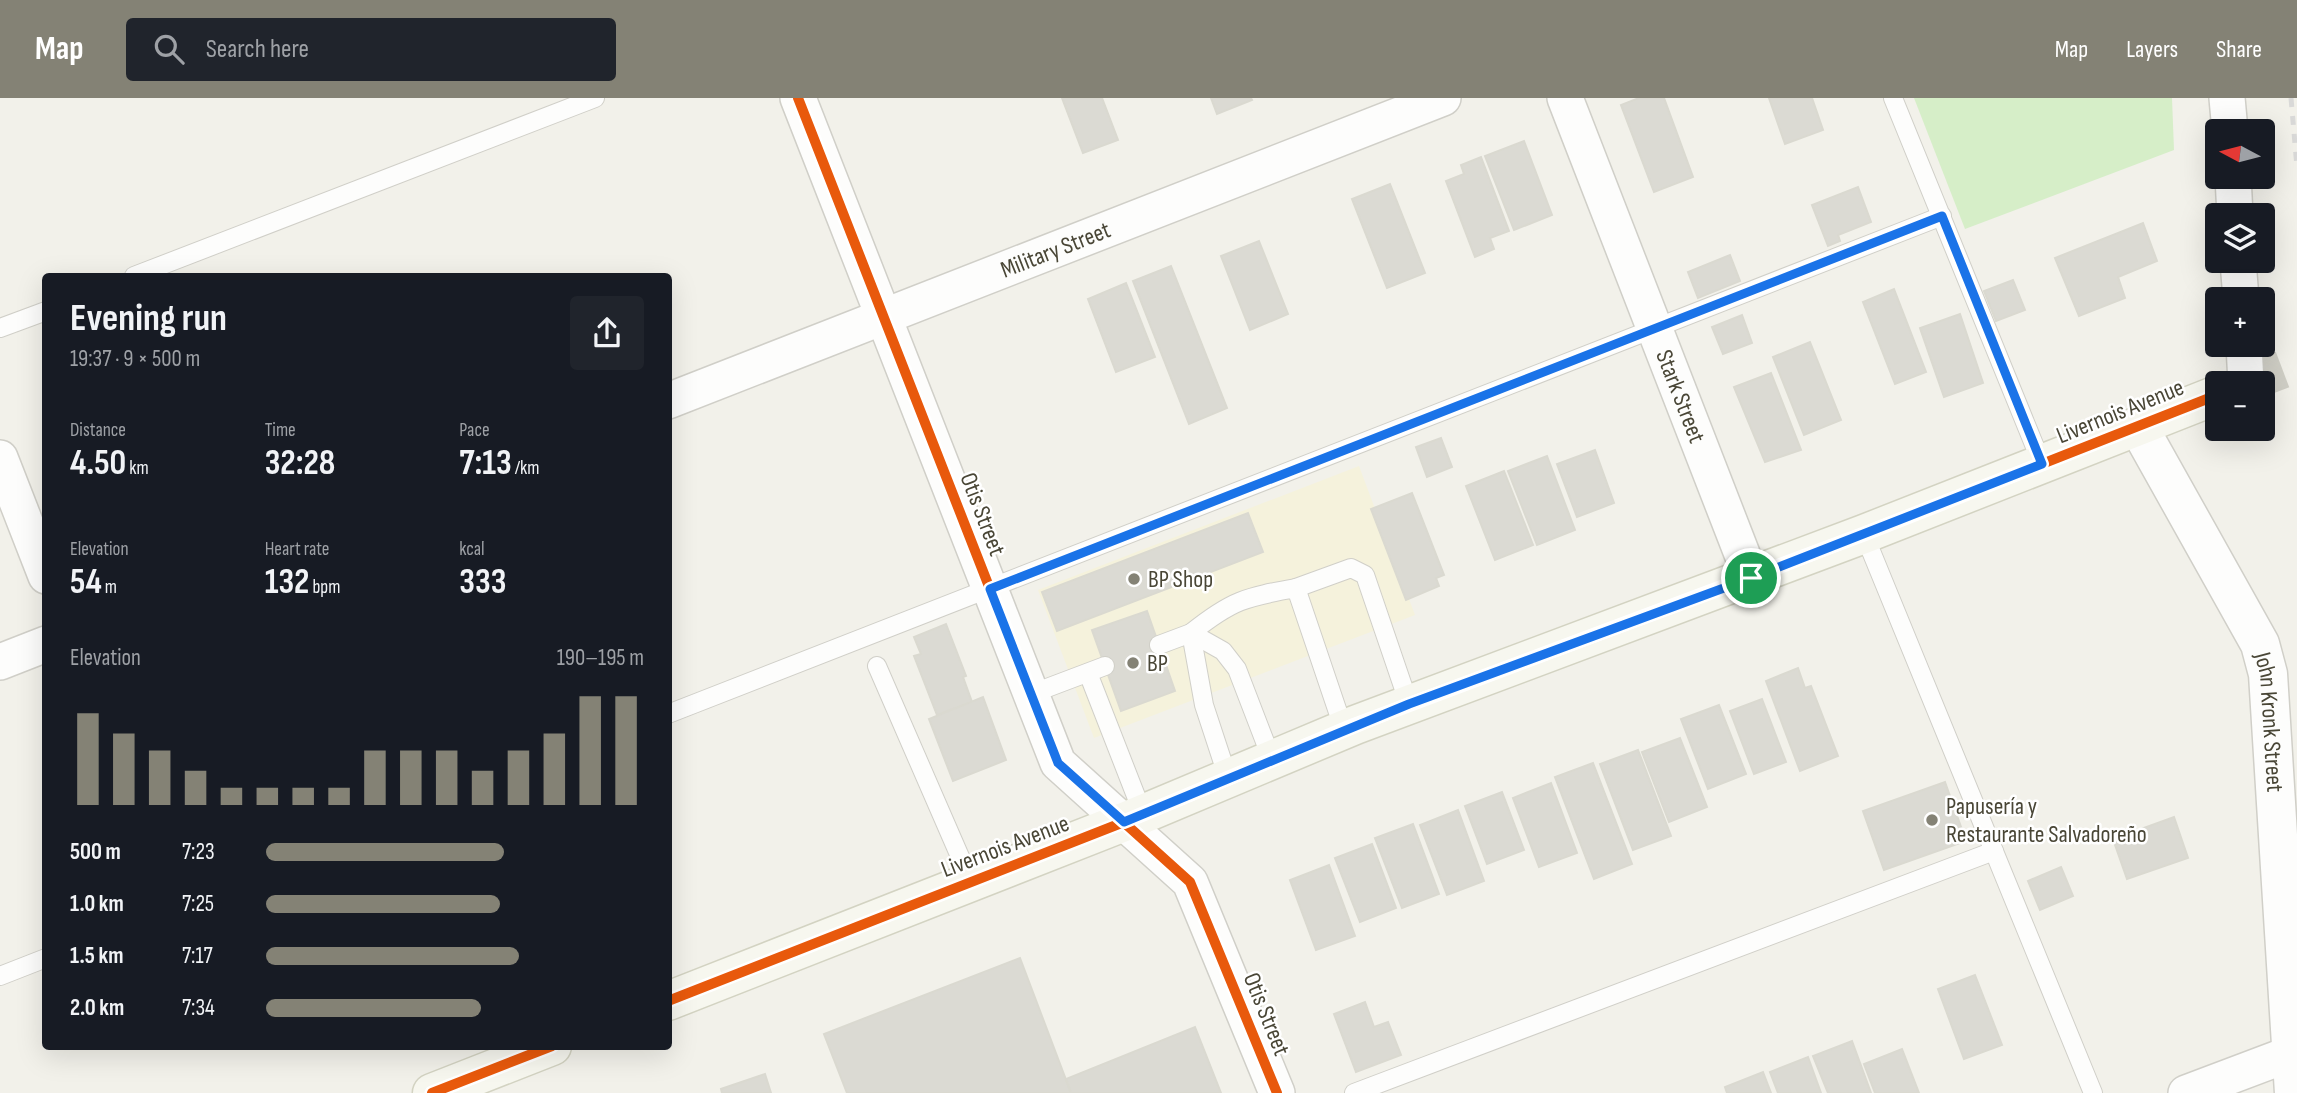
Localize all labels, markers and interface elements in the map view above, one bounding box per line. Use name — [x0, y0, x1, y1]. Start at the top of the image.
search box — [126, 18, 616, 81]
text: Map — [35, 29, 84, 69]
icon: search — [150, 30, 188, 68]
text: Search here — [206, 34, 309, 65]
text: Map — [2055, 35, 2088, 64]
text: Layers — [2126, 35, 2178, 64]
text: Share — [2216, 35, 2262, 64]
north arrow — [2205, 119, 2275, 189]
map controls — [2205, 119, 2275, 441]
button: layers — [2205, 203, 2275, 273]
street label: Military Street — [997, 215, 1115, 285]
button: + — [2205, 287, 2275, 357]
text: Evening run — [70, 296, 227, 341]
button: share — [570, 296, 644, 370]
text: 19:37 · 9 × 500 m — [70, 345, 200, 373]
street label: Stark Street — [1649, 346, 1711, 447]
button: − — [2205, 371, 2275, 441]
street label: Livernois Avenue — [2052, 373, 2188, 450]
text: Distance — [70, 419, 126, 442]
text: Time — [265, 419, 296, 442]
text: Pace — [459, 419, 490, 442]
text: 4.50 — [70, 442, 126, 485]
text: 32:28 — [265, 442, 335, 485]
text: 7:13 — [459, 442, 512, 485]
text: km — [126, 457, 149, 480]
text: /km — [512, 457, 539, 480]
street label: Otis Street — [953, 469, 1012, 560]
text: Elevation — [70, 538, 129, 561]
text: Heart rate — [265, 538, 330, 561]
text: kcal — [459, 538, 484, 561]
pin — [1721, 548, 1781, 608]
icon: arrive — [1732, 559, 1770, 597]
text: 54 — [70, 561, 102, 604]
text: 132 — [265, 561, 309, 604]
text: 333 — [459, 561, 506, 604]
place label: BP Shop — [1148, 565, 1213, 594]
marker: BP Shop — [1126, 571, 1142, 587]
text: m — [102, 576, 117, 599]
text: bpm — [309, 576, 340, 599]
text: Elevation — [70, 644, 141, 672]
text: 190–195 m — [557, 644, 644, 672]
street label: John Kronk Street — [2248, 648, 2289, 793]
place label: BP — [1147, 649, 1168, 678]
marker: BP — [1125, 655, 1141, 671]
place label: Papusería y Restaurante Salvadoreño — [1946, 792, 2147, 849]
street label: Livernois Avenue — [937, 809, 1073, 884]
marker: Papusería y Restaurante Salvadoreño — [1924, 812, 1940, 828]
text: 500 m — [70, 838, 121, 866]
text: 7:23 — [182, 838, 215, 866]
text: 1.0 km — [70, 890, 124, 918]
text: 7:25 — [182, 890, 214, 918]
text: 1.5 km — [70, 942, 123, 970]
text: 7:17 — [182, 942, 213, 970]
street label: Otis Street — [1237, 969, 1296, 1060]
text: 2.0 km — [70, 994, 124, 1022]
text: 7:34 — [182, 994, 215, 1022]

